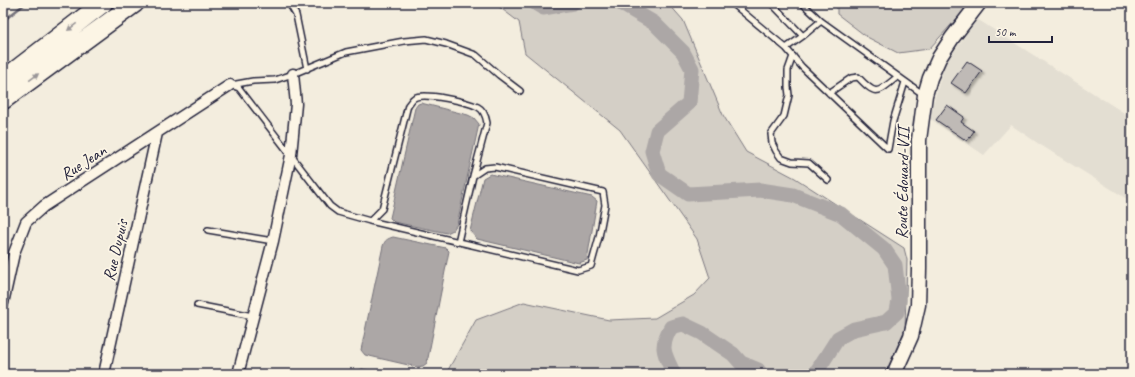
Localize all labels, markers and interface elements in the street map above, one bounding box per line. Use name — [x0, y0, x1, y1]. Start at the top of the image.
scale bar — [989, 18, 1052, 44]
one-way arrow — [67, 23, 78, 31]
text: 50 m — [995, 24, 1017, 40]
one-way arrow — [29, 73, 40, 81]
street label: Route Édouard-VII — [890, 122, 914, 239]
street label: Rue Jean — [56, 139, 111, 185]
street label: Rue Dupuis — [98, 216, 133, 283]

